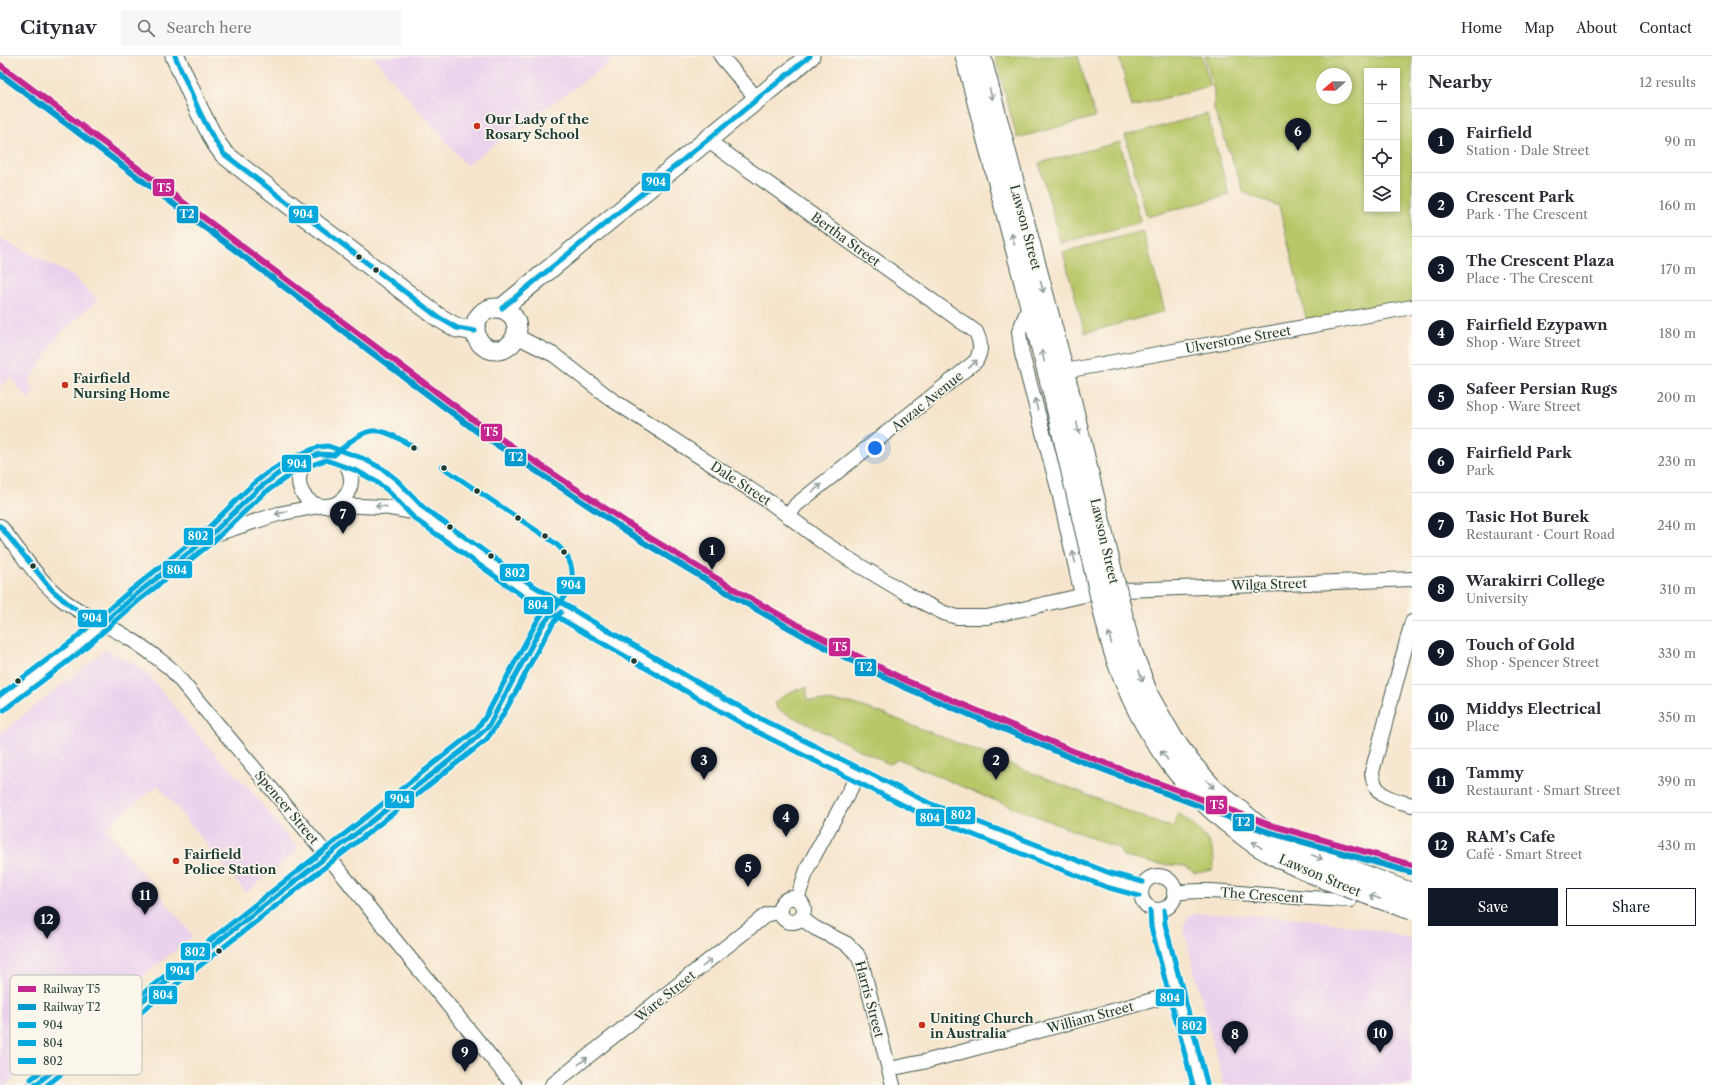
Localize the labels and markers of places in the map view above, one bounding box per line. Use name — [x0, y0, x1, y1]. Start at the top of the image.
place label: Our Lady of the Rosary School — [485, 111, 589, 142]
pin: 6 — [1285, 118, 1311, 151]
marker: Our Lady of the Rosary School — [472, 121, 482, 131]
unlabelled marker — [354, 252, 364, 262]
unlabelled marker — [371, 265, 381, 275]
place label: Fairfield Nursing Home — [73, 370, 170, 401]
marker: Fairfield Nursing Home — [60, 380, 70, 390]
unlabelled marker — [409, 443, 419, 453]
unlabelled marker — [439, 463, 449, 473]
unlabelled marker — [472, 486, 482, 496]
pin: 7 — [330, 501, 356, 534]
unlabelled marker — [513, 513, 523, 523]
unlabelled marker — [445, 522, 455, 532]
unlabelled marker — [540, 531, 550, 541]
pin: 1 — [699, 537, 725, 570]
unlabelled marker — [559, 547, 569, 557]
unlabelled marker — [486, 551, 496, 561]
unlabelled marker — [28, 561, 38, 571]
unlabelled marker — [629, 656, 639, 666]
unlabelled marker — [13, 676, 23, 686]
pin: 3 — [691, 747, 717, 780]
pin: 2 — [983, 747, 1009, 780]
pin: 4 — [773, 804, 799, 837]
place label: Fairfield Police Station — [184, 846, 276, 877]
pin: 5 — [735, 854, 761, 887]
marker: Fairfield Police Station — [171, 856, 181, 866]
pin: 11 — [132, 882, 158, 915]
pin: 12 — [34, 906, 60, 939]
unlabelled marker — [214, 946, 224, 956]
place label: Uniting Church in Australia — [930, 1010, 1034, 1041]
marker: Uniting Church in Australia — [917, 1020, 927, 1030]
pin: 10 — [1367, 1020, 1393, 1053]
pin: 8 — [1222, 1021, 1248, 1054]
pin: 9 — [452, 1039, 478, 1072]

